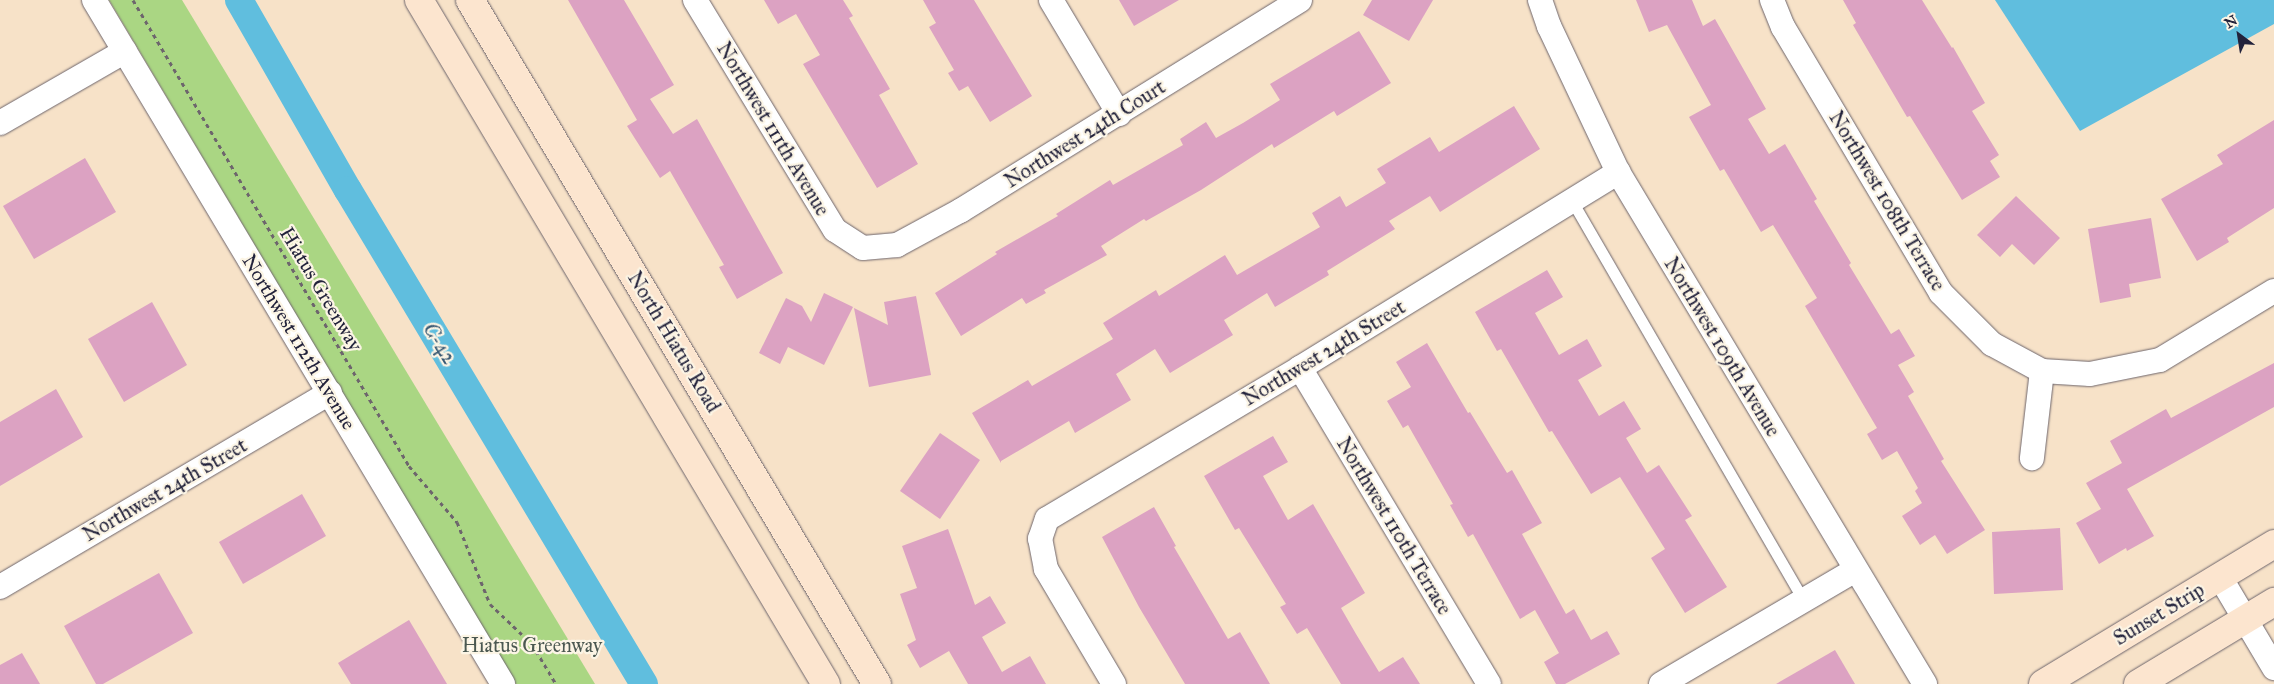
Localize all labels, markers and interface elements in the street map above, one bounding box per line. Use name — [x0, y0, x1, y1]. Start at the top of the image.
north arrow — [2214, 10, 2264, 60]
text: N — [2222, 11, 2240, 32]
street label: Northwest 111th Avenue — [712, 38, 834, 220]
street label: Northwest 24th Court — [1000, 75, 1170, 193]
street label: Northwest 108th Terrace — [1824, 107, 1950, 295]
street label: Hiatus Greenway — [275, 223, 367, 355]
street label: Northwest 112th Avenue — [237, 250, 361, 434]
street label: Northwest 109th Avenue — [1659, 253, 1785, 441]
street label: North Hiatus Road — [623, 267, 725, 417]
street label: Northwest 24th Street — [1238, 295, 1410, 411]
water label: C-42 — [418, 318, 462, 368]
street label: Northwest 24th Street — [79, 433, 251, 547]
street label: Northwest 110th Terrace — [1332, 433, 1456, 619]
street label: Sunset Strip — [2109, 578, 2209, 650]
park label: Hiatus Greenway — [462, 633, 602, 657]

